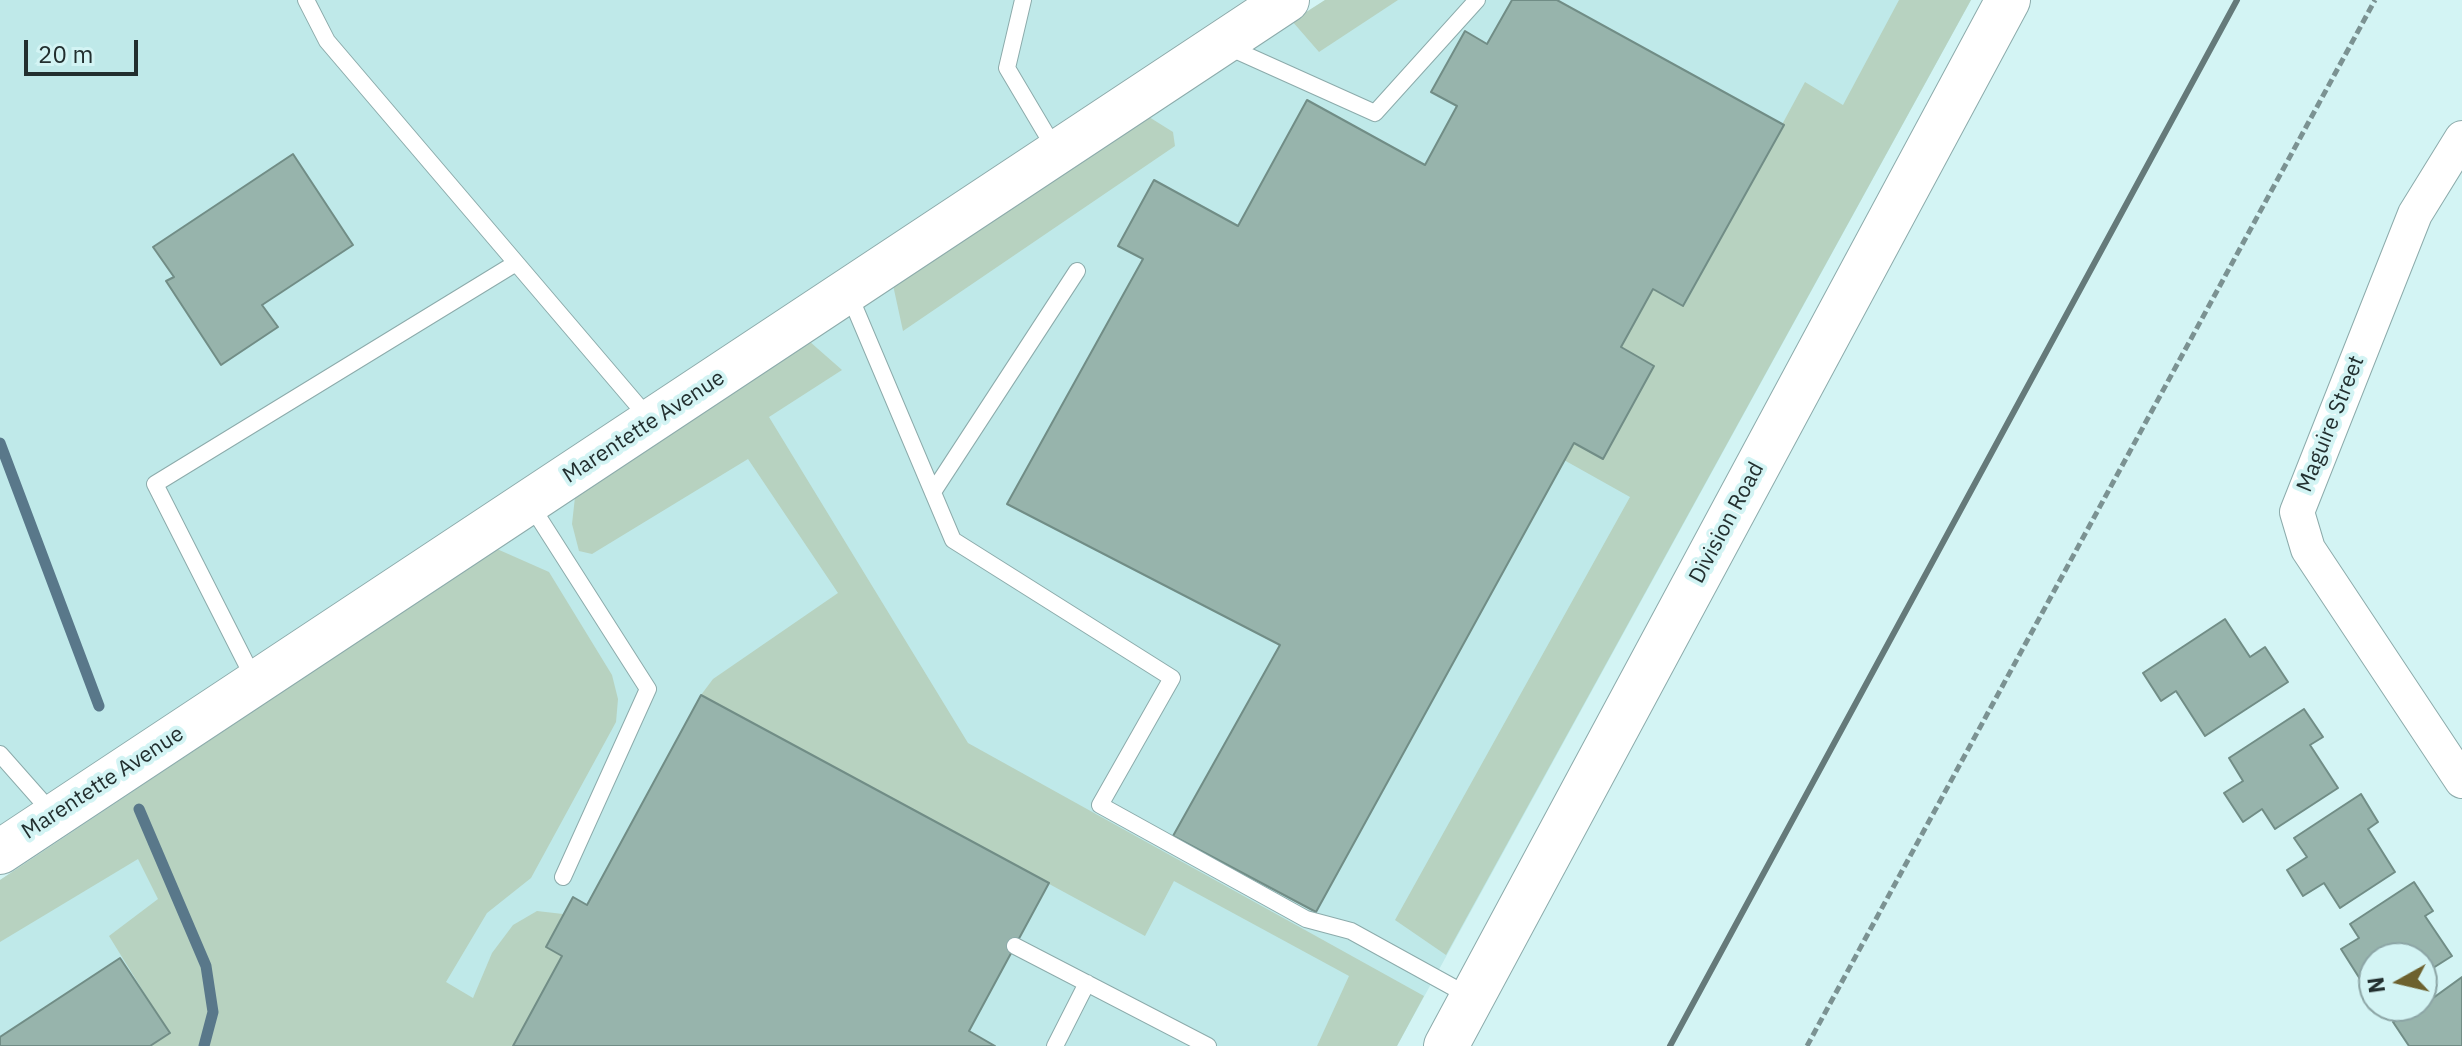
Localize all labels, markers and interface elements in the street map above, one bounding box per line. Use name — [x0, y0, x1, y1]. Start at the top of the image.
scale bar — [28, 24, 142, 74]
text: 20 m — [38, 38, 93, 70]
street label: Maguire Street — [2292, 352, 2370, 496]
street label: Marentette Avenue — [558, 365, 730, 489]
street label: Division Road — [1684, 458, 1770, 588]
street label: Marentette Avenue — [17, 721, 189, 845]
north arrow — [2358, 942, 2438, 1022]
text: N — [2360, 975, 2391, 995]

